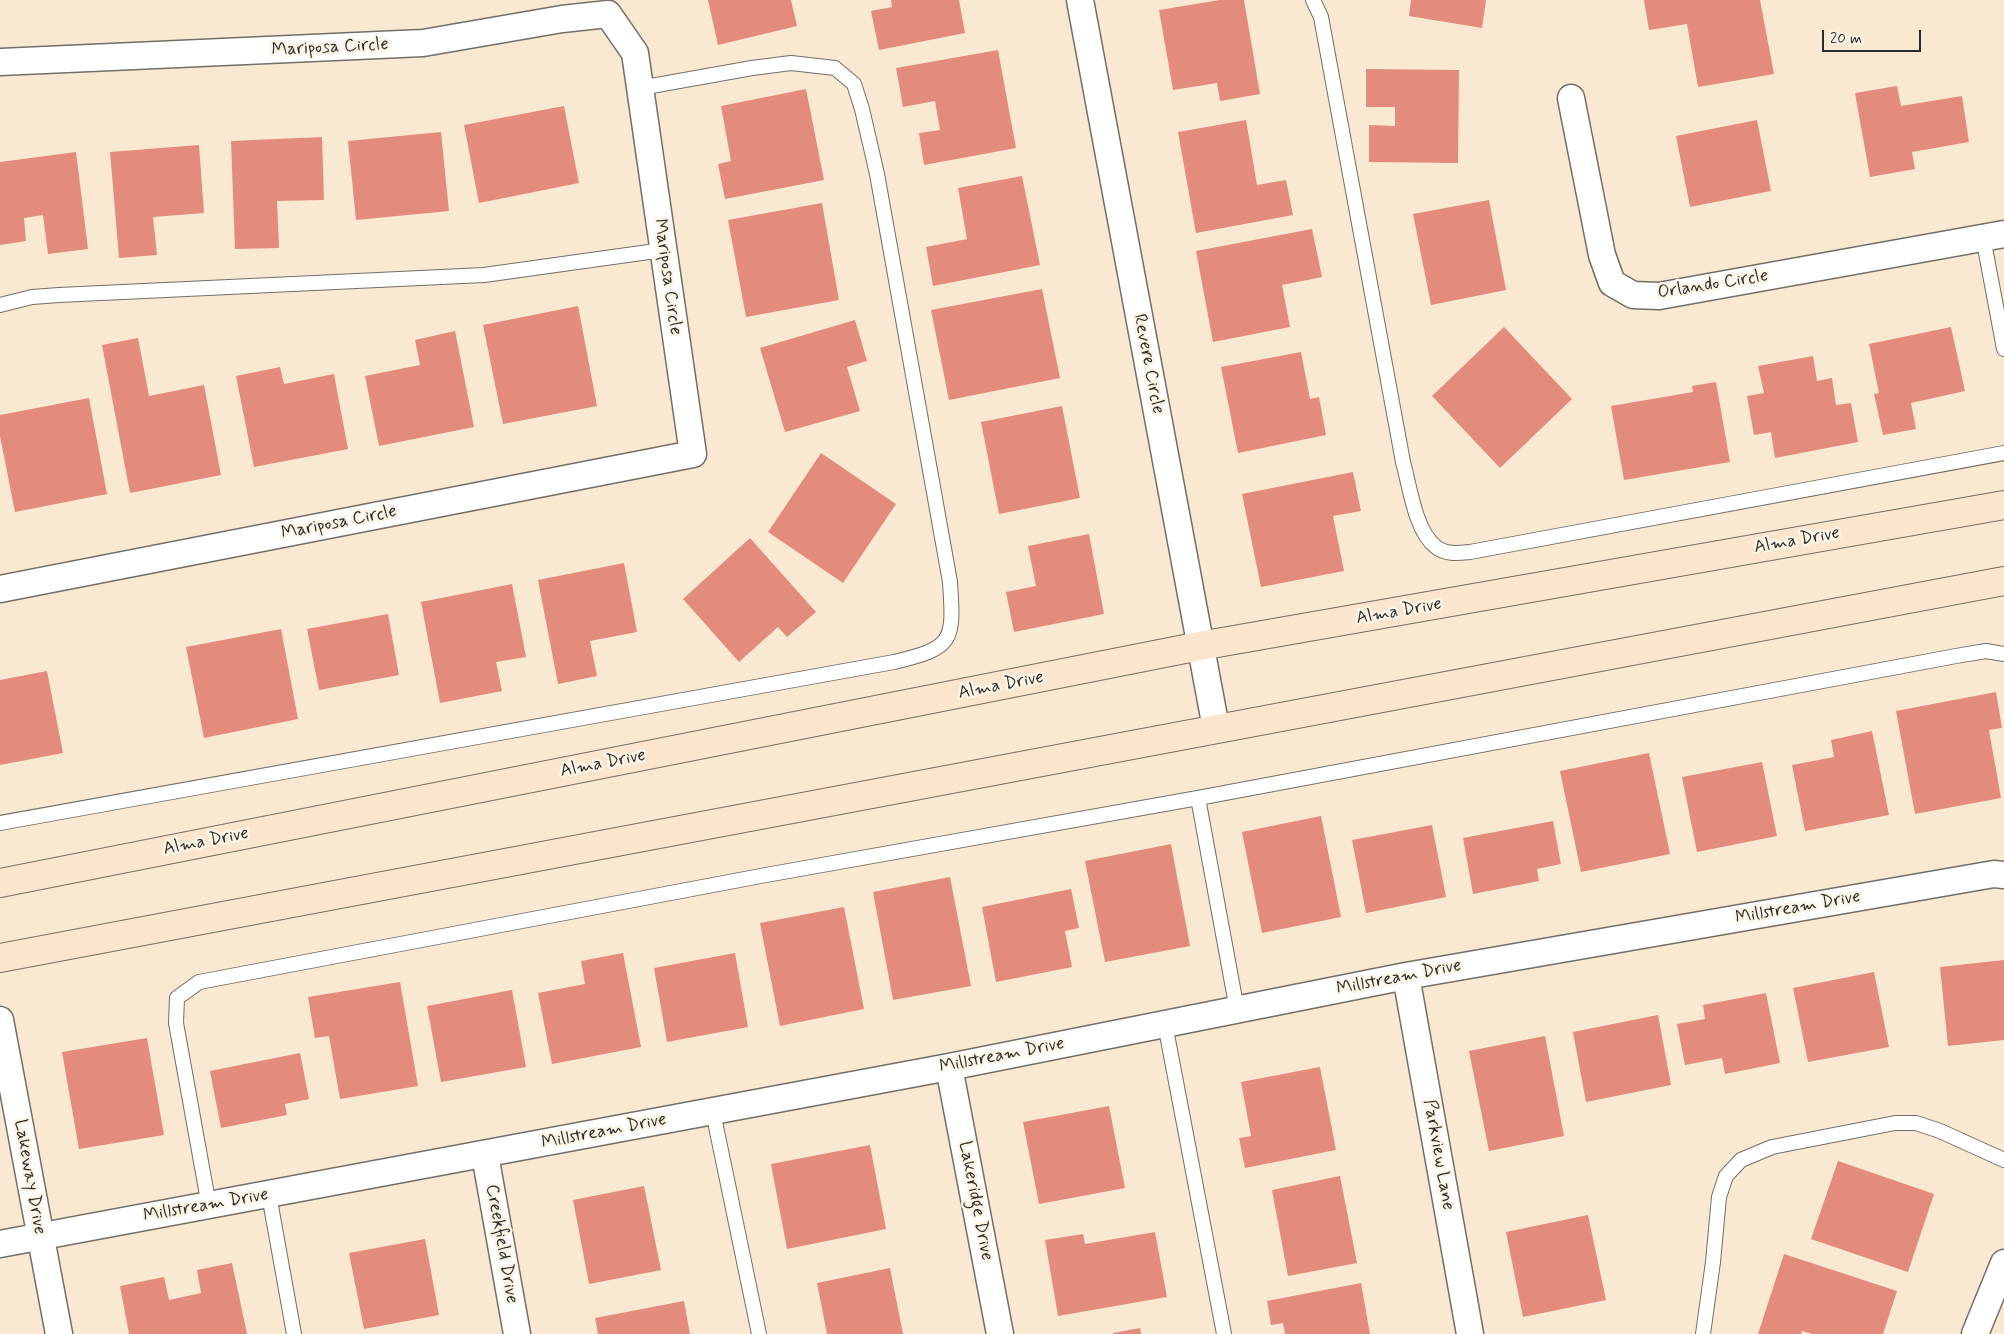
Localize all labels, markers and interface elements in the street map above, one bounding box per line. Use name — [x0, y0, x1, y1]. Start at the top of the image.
scale bar — [1824, 20, 1923, 52]
text: 20 m — [1830, 29, 1862, 49]
street label: Mariposa Circle — [271, 34, 389, 62]
street label: Mariposa Circle — [648, 217, 686, 337]
street label: Orlando Circle — [1656, 266, 1770, 304]
street label: Revere Circle — [1128, 312, 1168, 416]
street label: Mariposa Circle — [279, 501, 399, 545]
street label: Alma Drive — [1752, 523, 1842, 559]
street label: Alma Drive — [1354, 594, 1444, 630]
street label: Alma Drive — [956, 667, 1046, 705]
street label: Alma Drive — [558, 745, 648, 783]
street label: Alma Drive — [161, 823, 251, 861]
street label: Millstream Drive — [1734, 886, 1862, 930]
street label: Millstream Drive — [1335, 955, 1463, 1001]
street label: Millstream Drive — [938, 1033, 1066, 1079]
street label: Parkview Lane — [1418, 1098, 1458, 1212]
street label: Millstream Drive — [540, 1109, 668, 1155]
street label: Lakeway Drive — [8, 1118, 50, 1236]
street label: Lakeridge Drive — [953, 1139, 997, 1263]
street label: Creekfield Drive — [480, 1183, 522, 1305]
street label: Millstream Drive — [142, 1184, 270, 1228]

